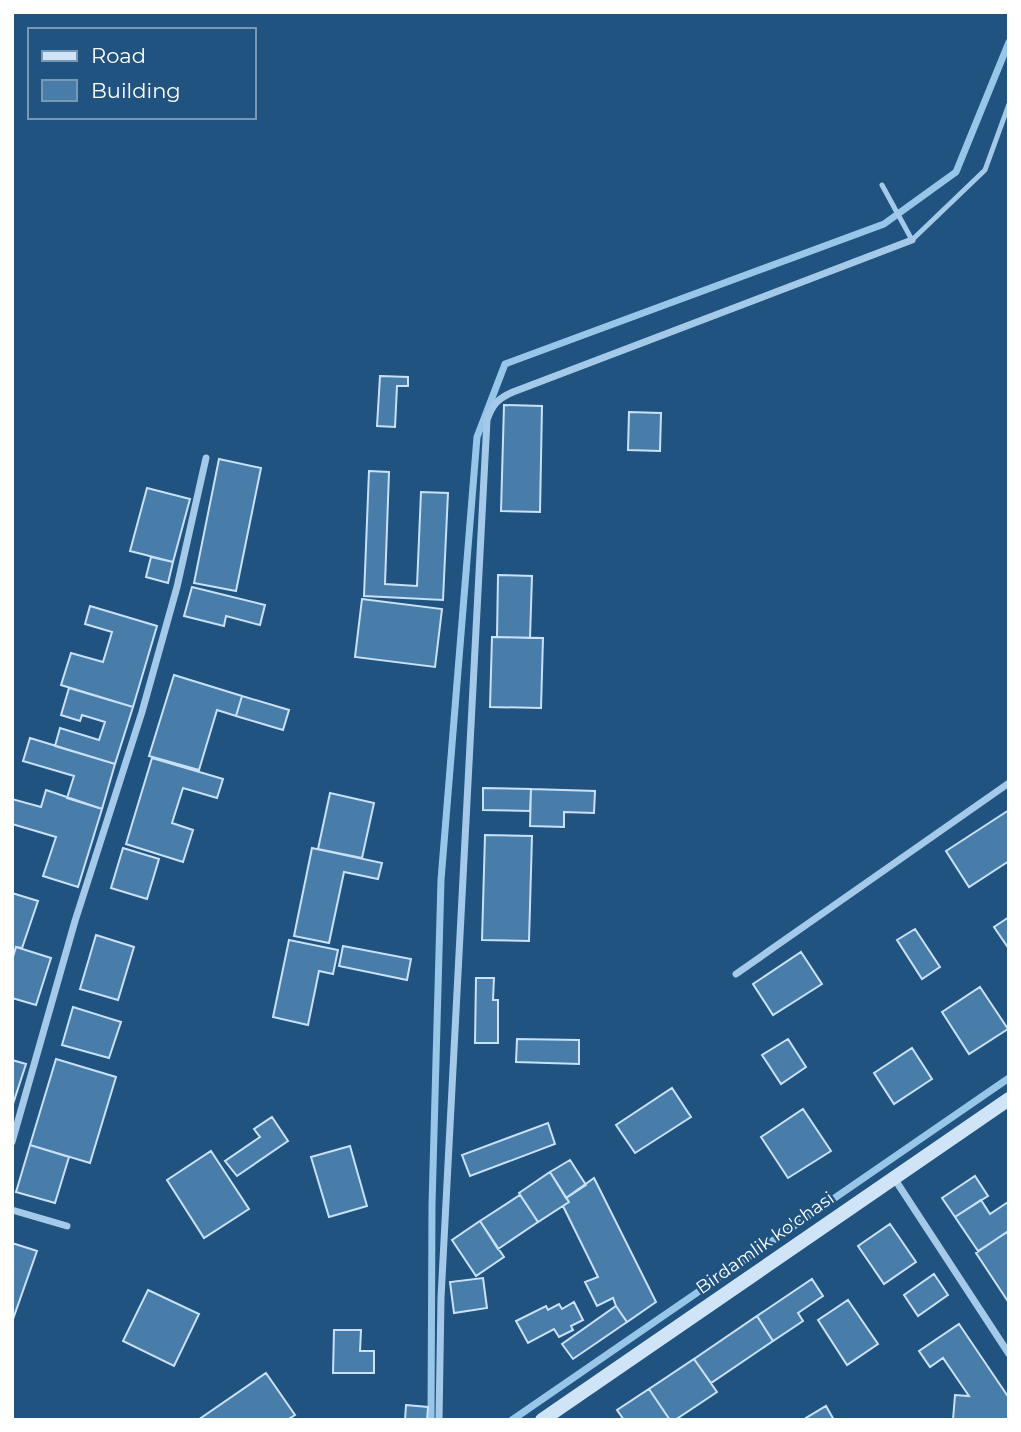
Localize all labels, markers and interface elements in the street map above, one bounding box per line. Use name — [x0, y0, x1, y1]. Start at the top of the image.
legend — [28, 28, 256, 119]
text: Road — [91, 43, 146, 68]
text: Building — [91, 78, 181, 103]
street label: Birdamlik ko'chasi — [692, 1187, 838, 1299]

